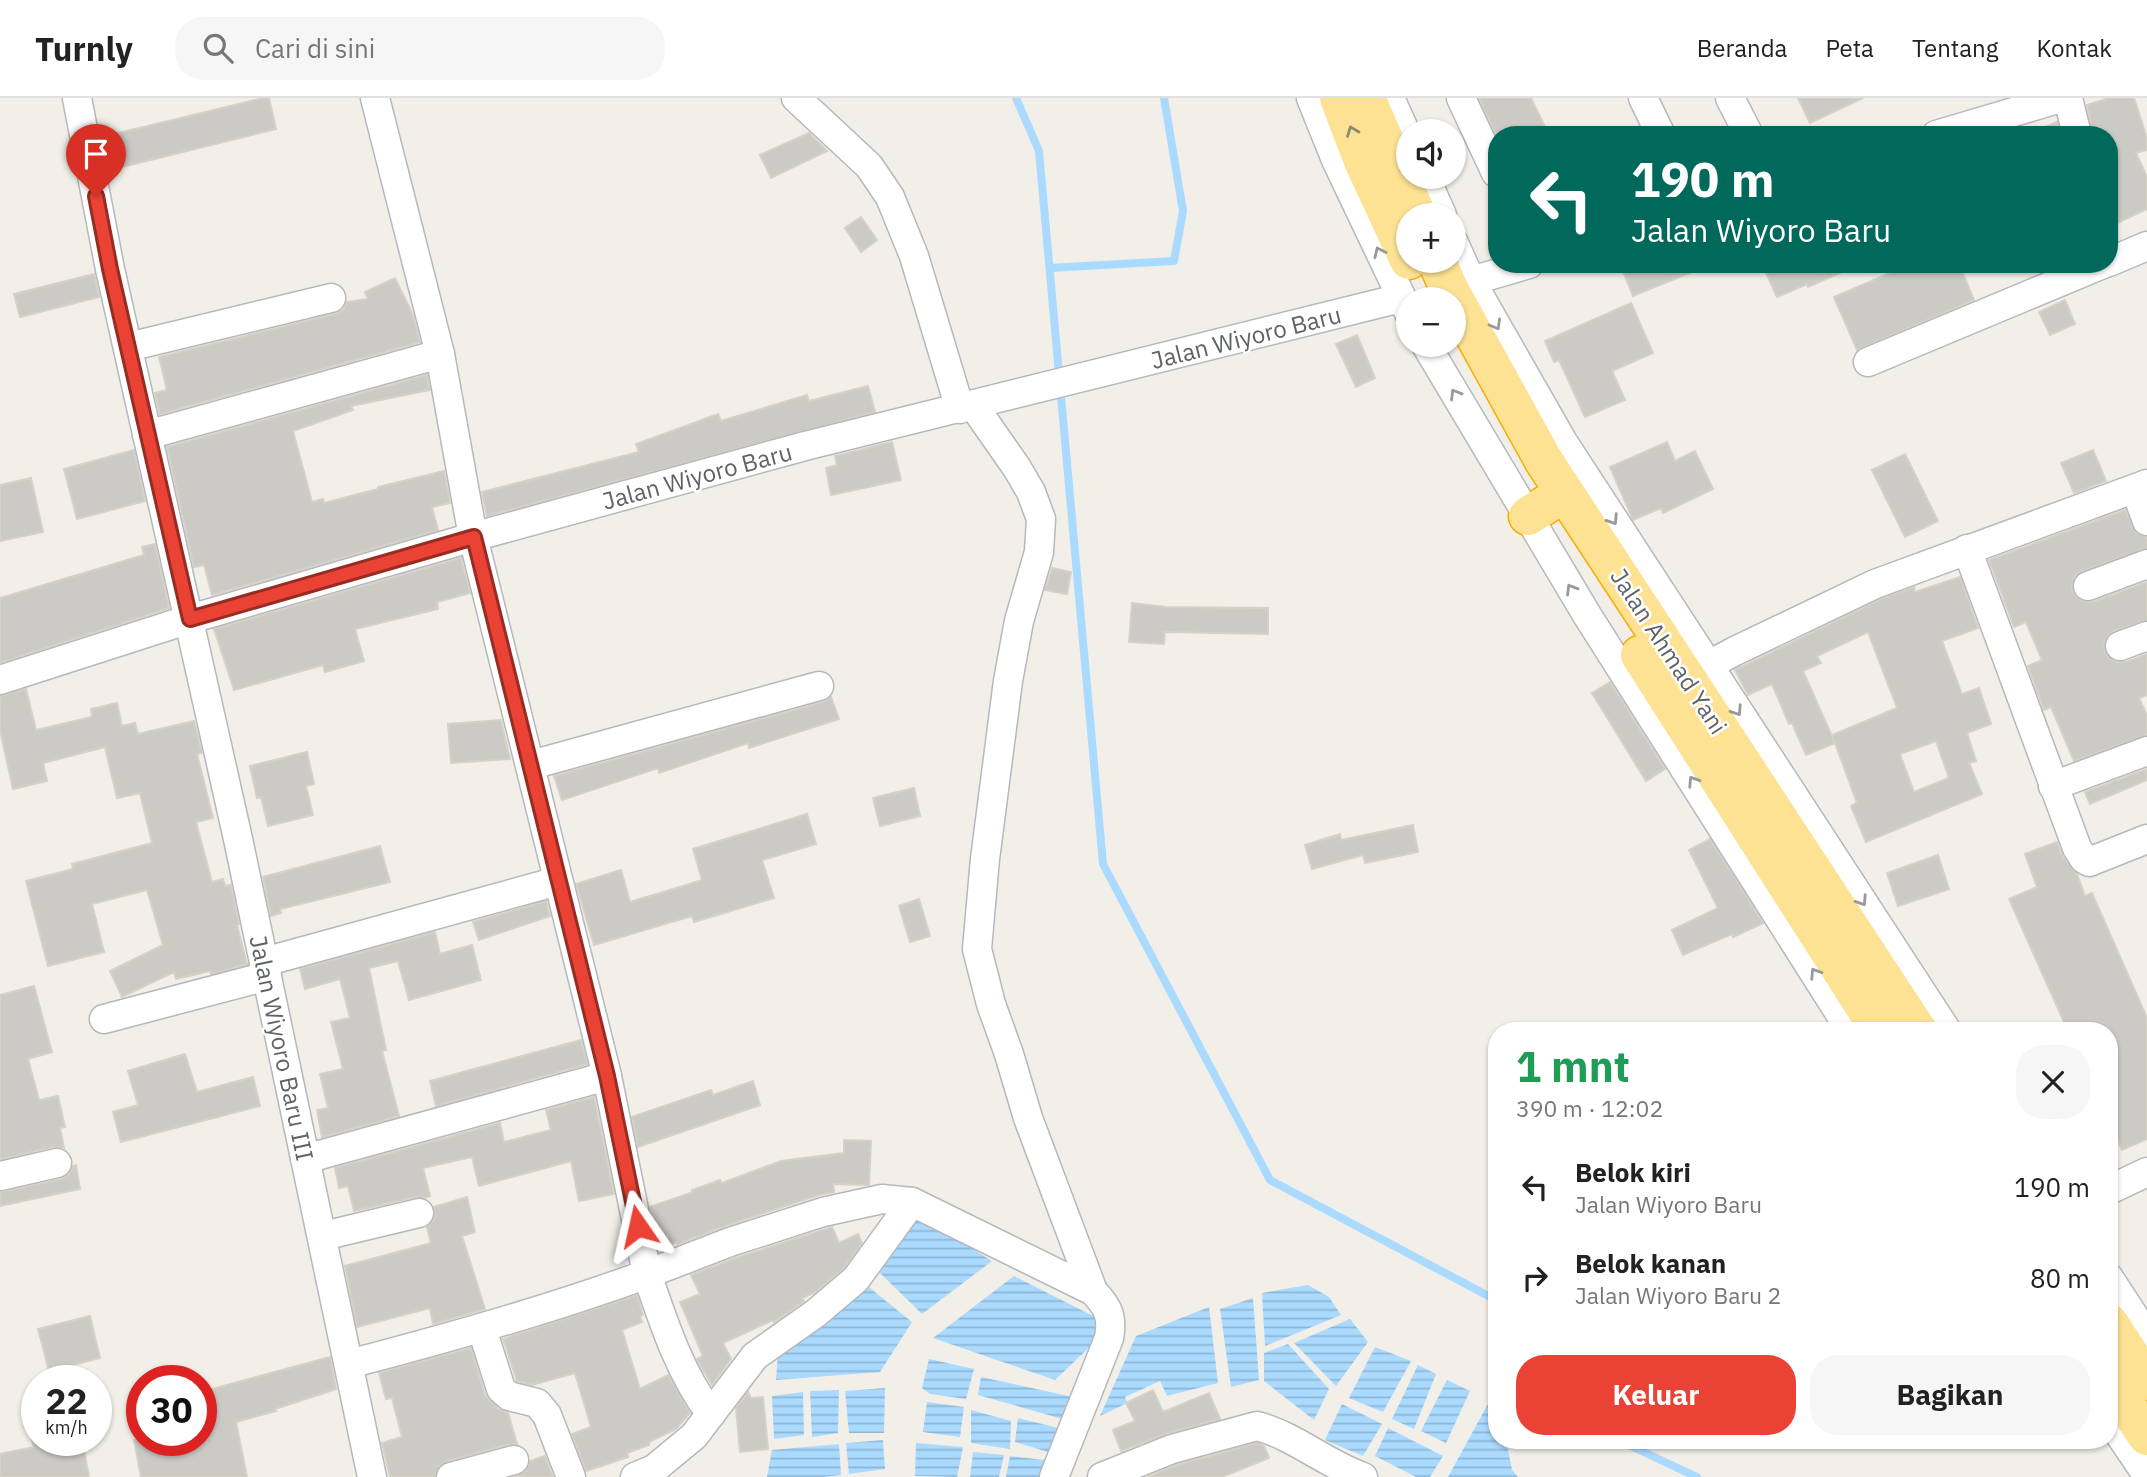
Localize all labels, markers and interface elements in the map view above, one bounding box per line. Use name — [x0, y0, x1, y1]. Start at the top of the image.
search box — [175, 17, 665, 80]
text: Turnly — [35, 27, 133, 70]
icon: search — [199, 29, 237, 67]
text: Cari di sini — [255, 31, 375, 65]
text: Beranda — [1697, 32, 1787, 64]
text: Peta — [1825, 32, 1874, 64]
text: Tentang — [1912, 32, 1998, 64]
text: Kontak — [2036, 32, 2112, 64]
map controls — [1396, 119, 1466, 357]
button: sound — [1396, 119, 1466, 189]
pin — [66, 124, 126, 196]
one-way arrow — [1346, 125, 1360, 137]
icon: arrive — [77, 135, 115, 173]
text: 190 m — [1631, 147, 1775, 210]
icon: left — [1516, 154, 1607, 245]
button: + — [1396, 203, 1466, 273]
text: Jalan Wiyoro Baru — [1631, 209, 1891, 251]
one-way arrow — [1373, 247, 1387, 259]
button: − — [1396, 287, 1466, 357]
street label: Jalan Wiyoro Baru — [1147, 298, 1345, 376]
one-way arrow — [1488, 318, 1501, 331]
one-way arrow — [1450, 388, 1463, 401]
street label: Jalan Wiyoro Baru — [599, 435, 795, 517]
one-way arrow — [1605, 513, 1618, 526]
street label: Jalan Ahmad Yani — [1603, 562, 1735, 740]
one-way arrow — [1566, 583, 1579, 596]
one-way arrow — [1729, 703, 1741, 716]
one-way arrow — [1688, 776, 1701, 789]
one-way arrow — [1854, 894, 1867, 907]
street label: Jalan Wiyoro Baru III — [242, 932, 322, 1164]
one-way arrow — [1810, 968, 1823, 981]
text: 1 mnt — [1516, 1039, 1630, 1094]
button: close — [2016, 1045, 2090, 1119]
text: 390 m · 12:02 — [1516, 1093, 1663, 1123]
text: Belok kiri — [1575, 1155, 1691, 1189]
icon: left — [1516, 1168, 1554, 1206]
text: 190 m — [2014, 1170, 2090, 1204]
position arrow — [601, 1189, 675, 1263]
text: Jalan Wiyoro Baru — [1575, 1189, 1762, 1219]
text: Belok kanan — [1575, 1246, 1726, 1280]
icon: right — [1516, 1259, 1554, 1297]
text: 80 m — [2030, 1261, 2090, 1295]
text: Jalan Wiyoro Baru 2 — [1575, 1280, 1781, 1310]
button: Keluar — [1516, 1355, 1796, 1435]
button: Bagikan — [1810, 1355, 2090, 1435]
speed limit sign: 30 — [126, 1365, 217, 1456]
text: 22 — [45, 1378, 88, 1424]
text: km/h — [45, 1416, 88, 1439]

